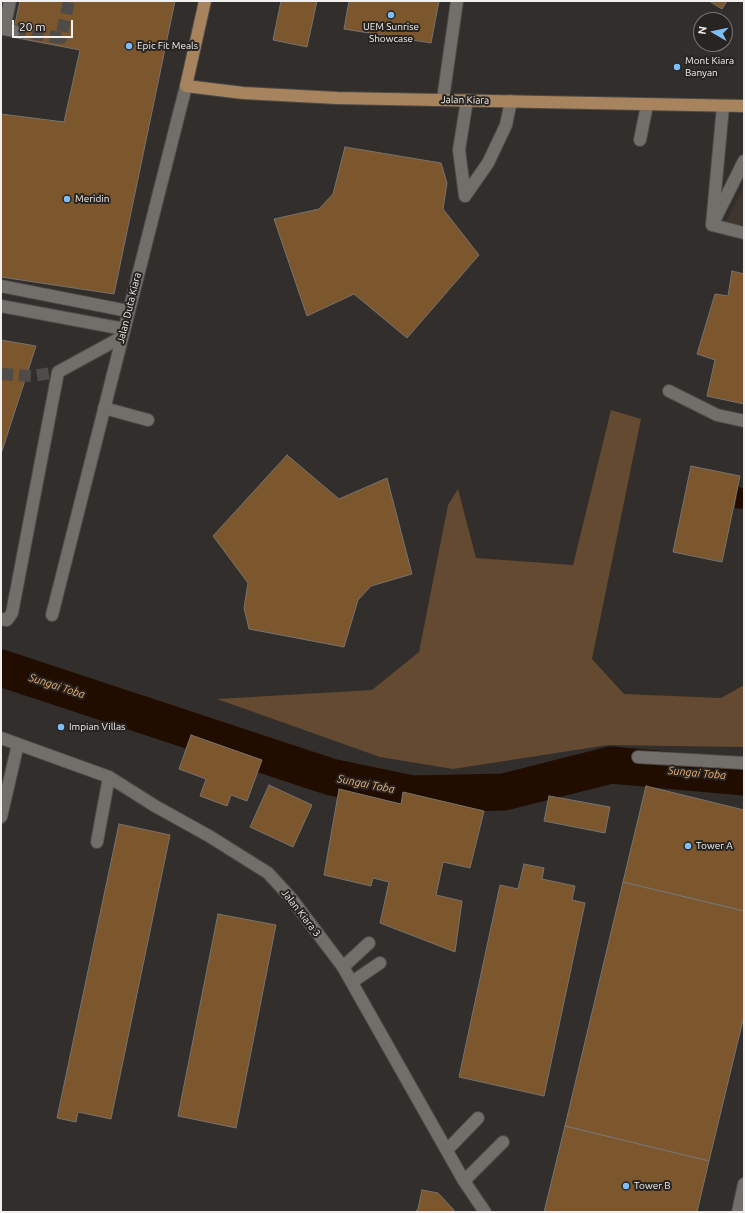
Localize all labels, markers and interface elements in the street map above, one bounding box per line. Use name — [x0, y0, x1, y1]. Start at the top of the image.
marker: UEM Sunrise Showcase — [386, 10, 396, 20]
scale bar — [14, 12, 75, 38]
north arrow — [693, 12, 733, 52]
text: 20 m — [19, 20, 46, 33]
place label: UEM Sunrise Showcase — [363, 21, 419, 44]
text: N — [696, 25, 709, 35]
place label: Epic Fit Meals — [137, 40, 198, 52]
marker: Epic Fit Meals — [124, 41, 134, 51]
place label: Mont Kiara Banyan — [685, 55, 734, 78]
marker: Mont Kiara Banyan — [672, 62, 682, 72]
street label: Jalan Kiara — [441, 94, 489, 106]
place label: Meridin — [75, 193, 109, 205]
marker: Meridin — [62, 194, 72, 204]
street label: Jalan Duta Kiara — [114, 271, 144, 345]
water label: Sungai Toba — [27, 671, 87, 701]
place label: Impian Villas — [69, 721, 125, 733]
marker: Impian Villas — [56, 722, 66, 732]
water label: Sungai Toba — [668, 764, 726, 782]
water label: Sungai Toba — [336, 772, 396, 796]
place label: Tower A — [696, 840, 733, 852]
marker: Tower A — [683, 841, 693, 851]
street label: Jalan Kiara 3 — [279, 887, 323, 939]
place label: Tower B — [634, 1180, 671, 1192]
marker: Tower B — [621, 1181, 631, 1191]

